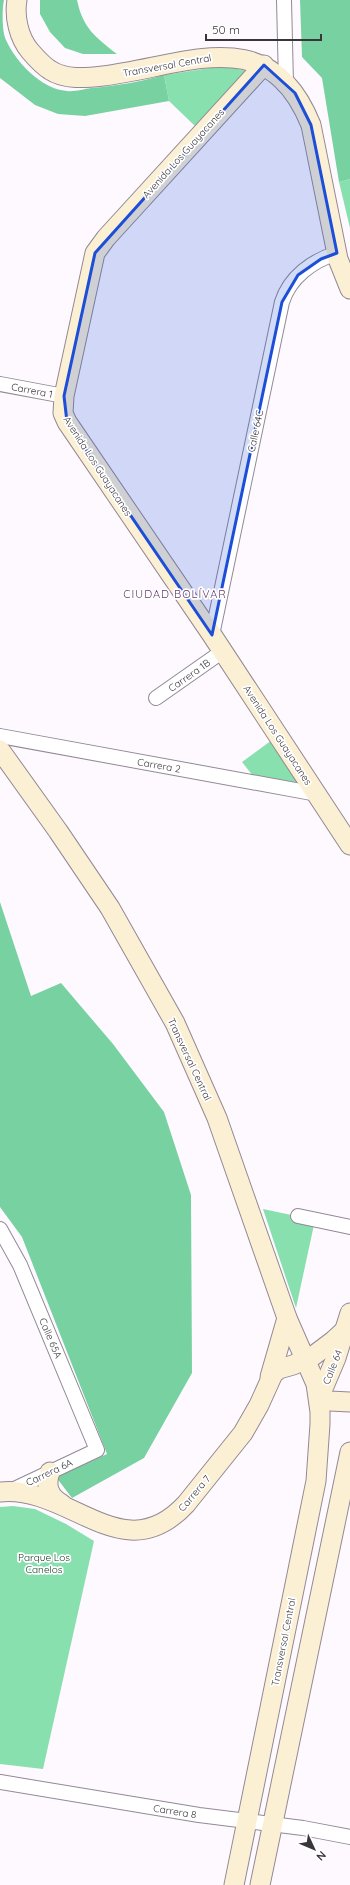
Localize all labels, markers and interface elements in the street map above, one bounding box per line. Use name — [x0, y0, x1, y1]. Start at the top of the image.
scale bar — [206, 16, 321, 42]
text: 50 m — [212, 22, 240, 37]
street label: Transversal Central — [122, 51, 212, 80]
street label: Avenida Los Guayacanes — [140, 105, 227, 201]
street label: Carrera 1 — [10, 380, 54, 401]
street label: Calle 64C — [245, 408, 266, 453]
street label: Avenida Los Guayacanes — [60, 414, 135, 519]
district label: CIUDAD BOLÍVAR — [123, 587, 227, 601]
street label: Carrera 1B — [166, 656, 213, 695]
street label: Avenida Los Guayacanes — [240, 683, 315, 788]
street label: Carrera 2 — [136, 755, 182, 776]
street label: Transversal Central — [165, 1016, 214, 1103]
street label: Calle 65A — [36, 1316, 65, 1361]
street label: Calle 64 — [320, 1348, 345, 1386]
street label: Carrera 6A — [24, 1456, 75, 1489]
street label: Carrera 7 — [175, 1473, 213, 1514]
park label: Parque Los Canelos — [18, 1551, 70, 1576]
street label: Transversal Central — [269, 1597, 298, 1687]
street label: Carrera 8 — [152, 1802, 197, 1821]
north arrow — [294, 1829, 334, 1869]
text: N — [313, 1848, 329, 1864]

